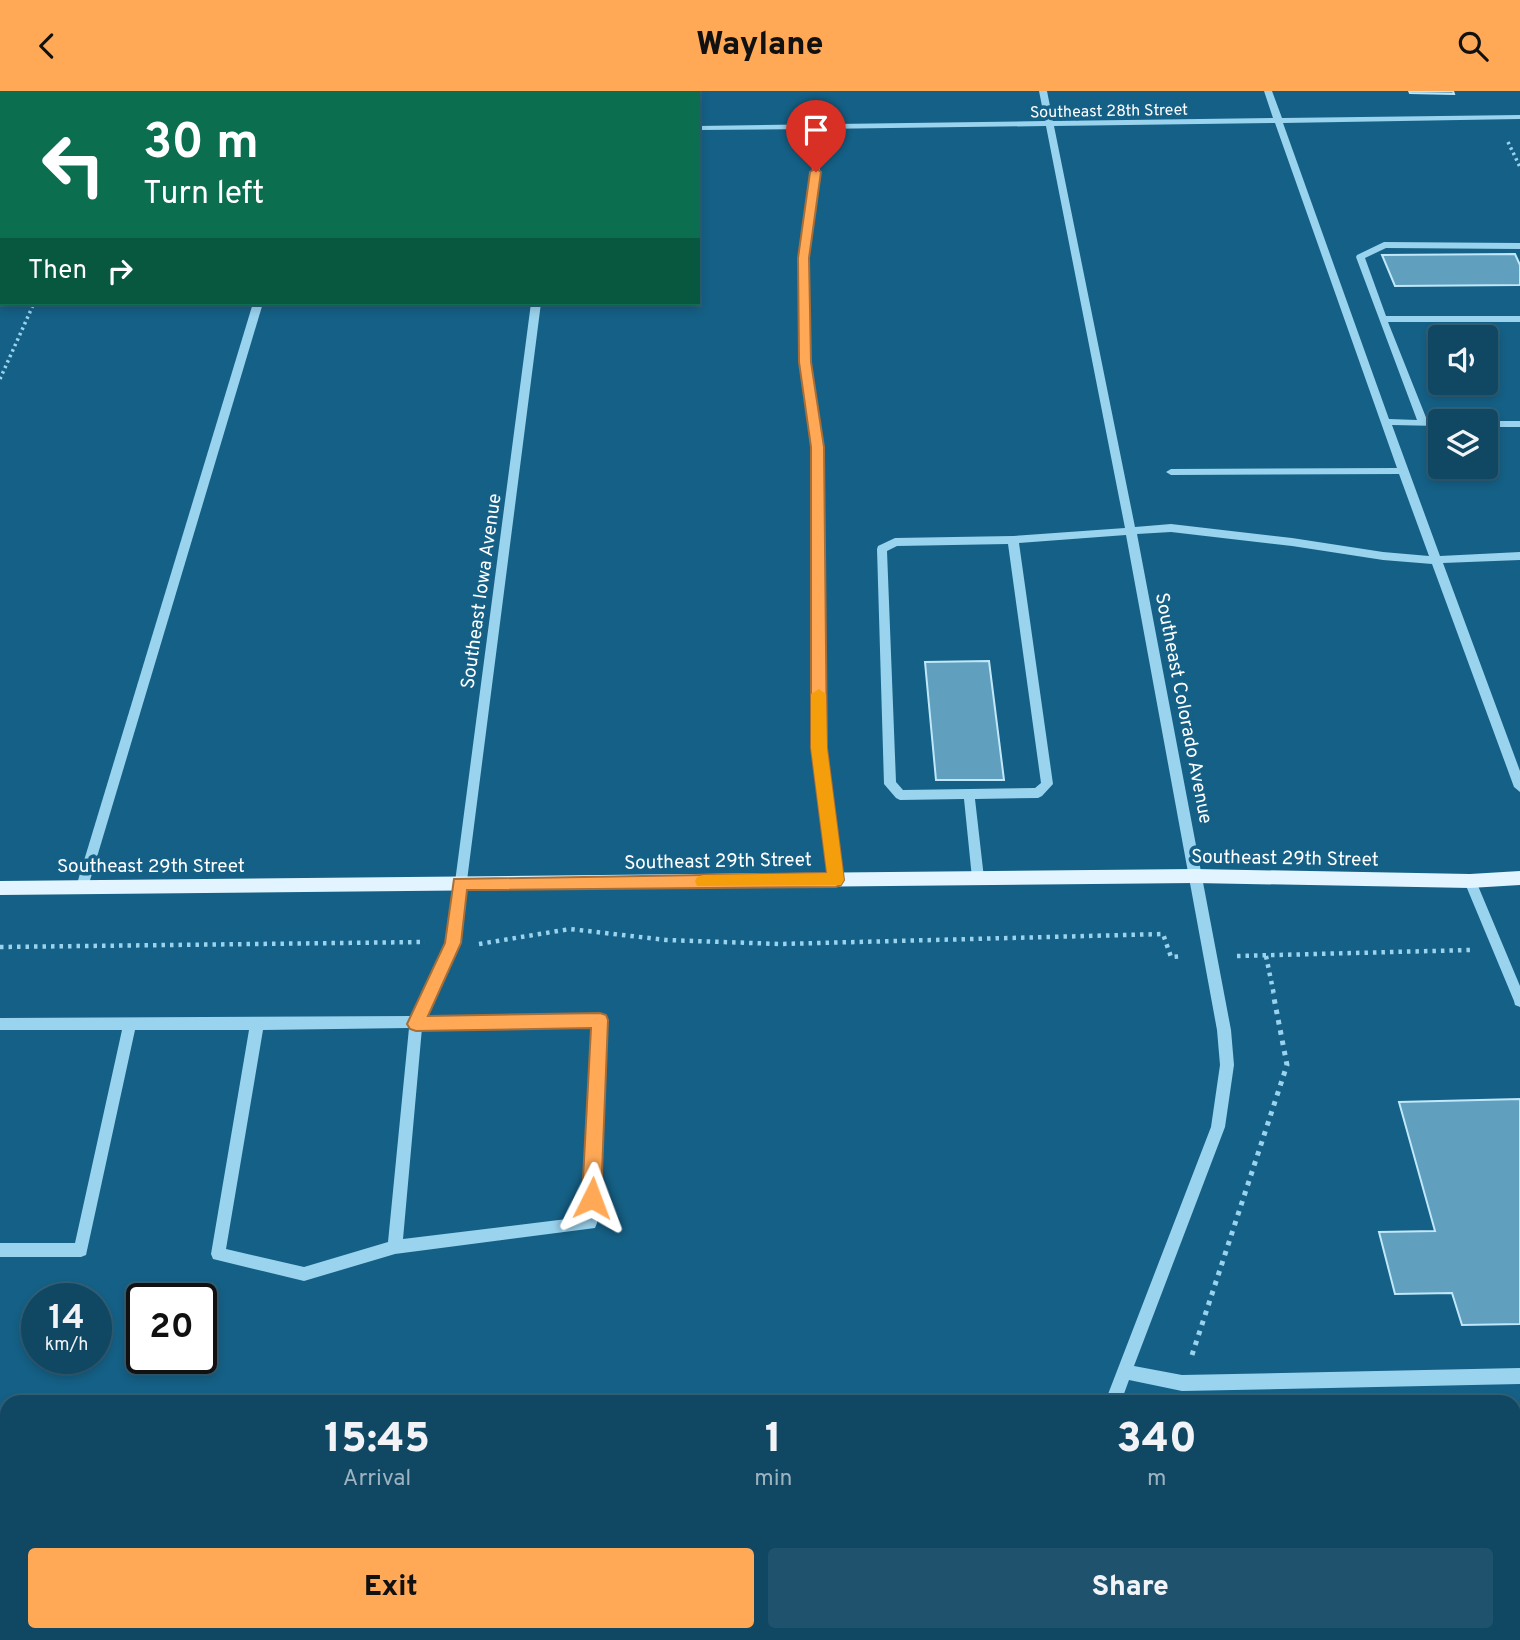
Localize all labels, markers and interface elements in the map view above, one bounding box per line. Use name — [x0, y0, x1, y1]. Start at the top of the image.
text: Waylane — [696, 26, 824, 66]
icon: back — [28, 27, 66, 65]
icon: search — [1454, 27, 1492, 65]
pin — [786, 100, 846, 172]
street label: Southeast 28th Street — [1030, 101, 1188, 123]
icon: arrive — [797, 111, 835, 149]
text: 30 m — [143, 114, 259, 176]
icon: left — [28, 119, 119, 210]
text: Turn left — [143, 175, 264, 215]
icon: right — [101, 252, 139, 290]
text: Then — [28, 255, 87, 288]
map controls — [1428, 325, 1498, 479]
button: sound — [1428, 325, 1498, 395]
button: layers — [1428, 409, 1498, 479]
street label: Southeast Iowa Avenue — [456, 492, 508, 691]
street label: Southeast Colorado Avenue — [1149, 591, 1217, 826]
street label: Southeast 29th Street — [1191, 845, 1379, 873]
street label: Southeast 29th Street — [624, 848, 812, 876]
street label: Southeast 29th Street — [57, 855, 245, 879]
position arrow — [555, 1161, 629, 1235]
speed limit sign: 20 — [126, 1283, 217, 1374]
text: 14 — [48, 1297, 85, 1341]
text: km/h — [45, 1334, 88, 1357]
text: 15:45 — [324, 1414, 430, 1467]
text: 1 — [765, 1414, 782, 1467]
text: 340 — [1117, 1414, 1197, 1467]
text: Arrival — [343, 1465, 411, 1494]
text: min — [754, 1465, 792, 1494]
text: m — [1147, 1465, 1166, 1494]
button: Exit — [28, 1548, 754, 1628]
button: Share — [768, 1548, 1493, 1628]

